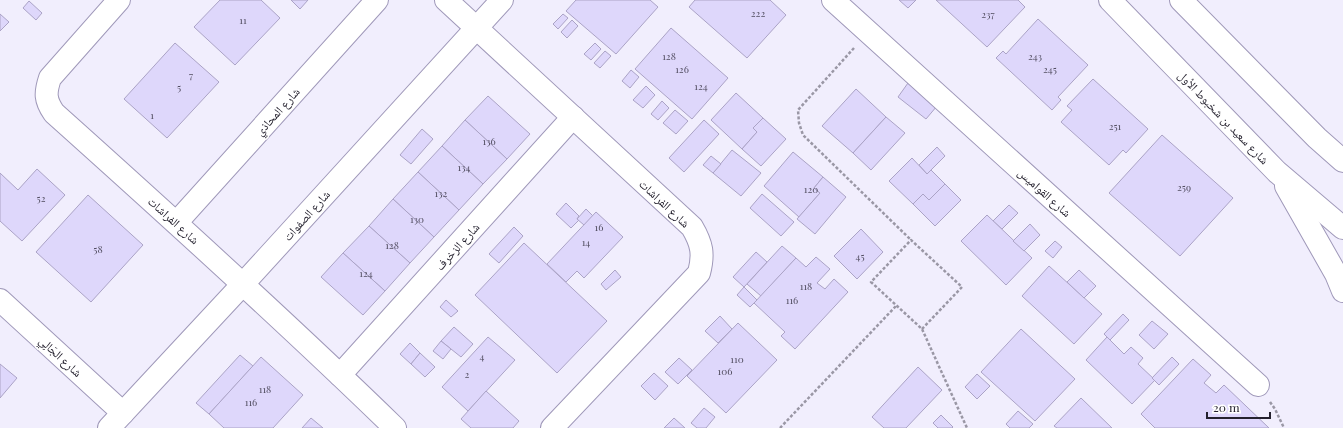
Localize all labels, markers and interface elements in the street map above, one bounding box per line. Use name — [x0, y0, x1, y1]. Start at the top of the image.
house number: 222 — [751, 6, 765, 20]
house number: 237 — [981, 7, 995, 21]
house number: 11 — [239, 13, 247, 27]
house number: 128 — [662, 49, 676, 63]
house number: 243 — [1028, 49, 1043, 63]
house number: 126 — [675, 62, 689, 76]
house number: 245 — [1043, 62, 1057, 76]
street label: شارع سعيد بن شخبوط الأول — [1174, 67, 1273, 168]
house number: 7 — [189, 68, 193, 82]
house number: 124 — [694, 79, 708, 93]
house number: 5 — [177, 80, 181, 94]
street label: شارع المحاذي — [251, 83, 305, 141]
house number: 1 — [150, 108, 154, 122]
house number: 251 — [1109, 119, 1122, 133]
house number: 136 — [482, 134, 496, 148]
house number: 134 — [458, 160, 471, 174]
street label: شارع القواميس — [1014, 164, 1075, 221]
street label: شارع الفراشات — [636, 175, 694, 231]
house number: 259 — [1177, 180, 1191, 194]
house number: 120 — [804, 182, 818, 196]
street label: شارع الصفوات — [279, 186, 334, 244]
house number: 132 — [435, 186, 448, 200]
house number: 52 — [37, 191, 46, 205]
street label: شارع الفراشات — [144, 193, 203, 248]
house number: 130 — [410, 212, 424, 226]
street label: شارع الزخرف — [431, 219, 483, 274]
house number: 16 — [595, 220, 603, 234]
house number: 14 — [582, 235, 590, 249]
house number: 128 — [385, 238, 399, 252]
house number: 58 — [93, 242, 103, 256]
house number: 45 — [855, 249, 865, 263]
house number: 124 — [359, 266, 373, 280]
house number: 118 — [800, 279, 812, 293]
house number: 116 — [786, 293, 798, 307]
street label: شارع الجَالِي — [34, 332, 86, 382]
house number: 4 — [480, 349, 485, 363]
house number: 110 — [730, 352, 744, 366]
house number: 106 — [718, 364, 732, 378]
house number: 2 — [465, 367, 470, 381]
house number: 118 — [259, 382, 271, 396]
scale bar — [1207, 394, 1270, 420]
house number: 116 — [245, 395, 257, 409]
text: 20 m — [1213, 399, 1240, 415]

